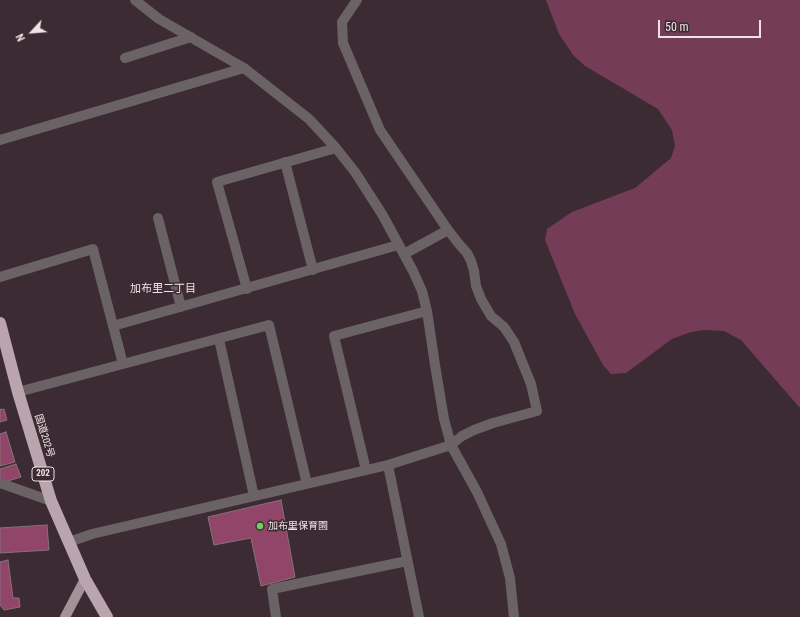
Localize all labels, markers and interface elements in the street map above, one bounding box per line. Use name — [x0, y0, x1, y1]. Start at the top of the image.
north arrow — [12, 12, 52, 52]
scale bar — [660, 12, 763, 38]
text: 50 m — [665, 20, 689, 34]
text: N — [13, 32, 28, 43]
district label: 加布里二丁目 — [130, 282, 196, 296]
street label: 国道202号 — [32, 413, 56, 459]
road number: 202 — [32, 467, 54, 481]
place label: 加布里保育園 — [268, 520, 328, 532]
marker: 加布里保育園 — [255, 521, 265, 531]

